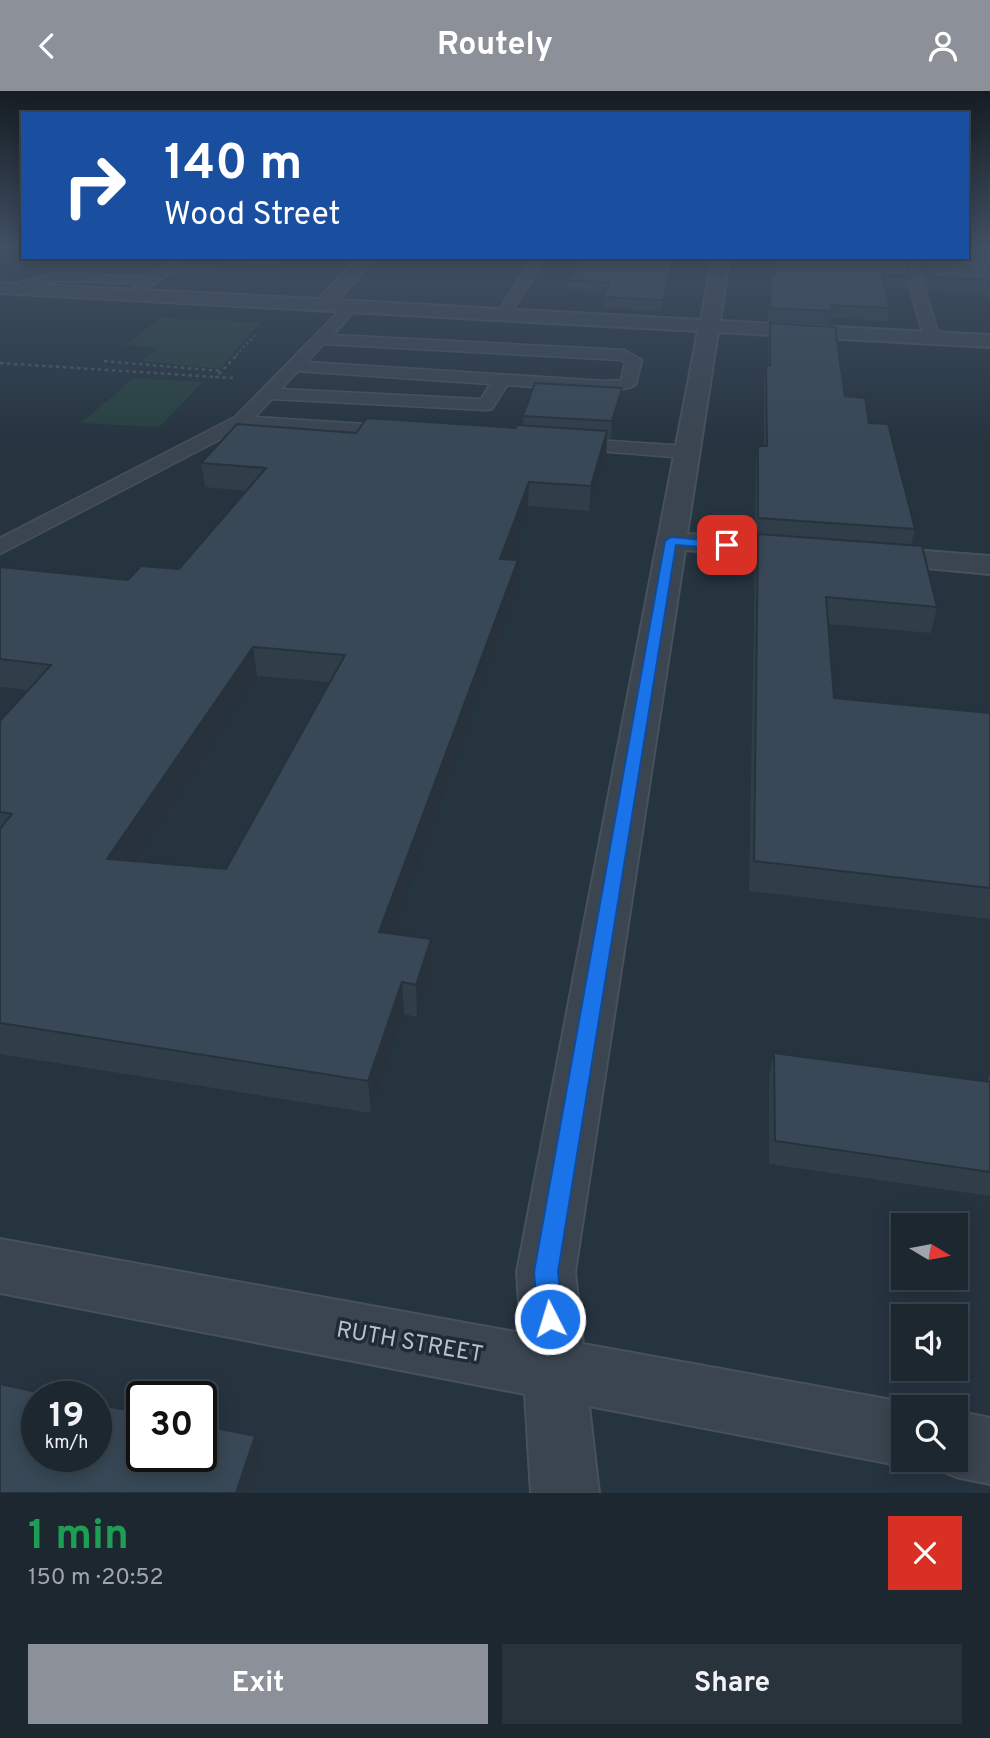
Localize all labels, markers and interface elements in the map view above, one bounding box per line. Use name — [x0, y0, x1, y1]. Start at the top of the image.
text: Routely — [437, 26, 553, 66]
icon: back — [28, 27, 66, 65]
icon: person — [924, 27, 962, 65]
text: 140 m — [164, 135, 303, 197]
icon: right — [49, 140, 140, 231]
text: Wood Street — [164, 196, 341, 236]
pin — [697, 515, 757, 575]
icon: arrive — [708, 526, 746, 564]
north arrow — [891, 1213, 968, 1290]
map controls — [891, 1213, 968, 1472]
position arrow — [513, 1282, 587, 1356]
button: sound — [891, 1304, 968, 1381]
street label: RUTH STREET — [334, 1316, 485, 1371]
speed limit sign: 30 — [126, 1381, 217, 1472]
text: 19 — [49, 1395, 84, 1439]
button: search — [891, 1395, 968, 1472]
text: km/h — [45, 1432, 88, 1455]
text: 1 min — [28, 1511, 129, 1564]
button: close — [888, 1516, 962, 1590]
text: 150 m · 20:52 — [28, 1564, 164, 1593]
button: Exit — [28, 1644, 488, 1724]
button: Share — [502, 1644, 962, 1724]

